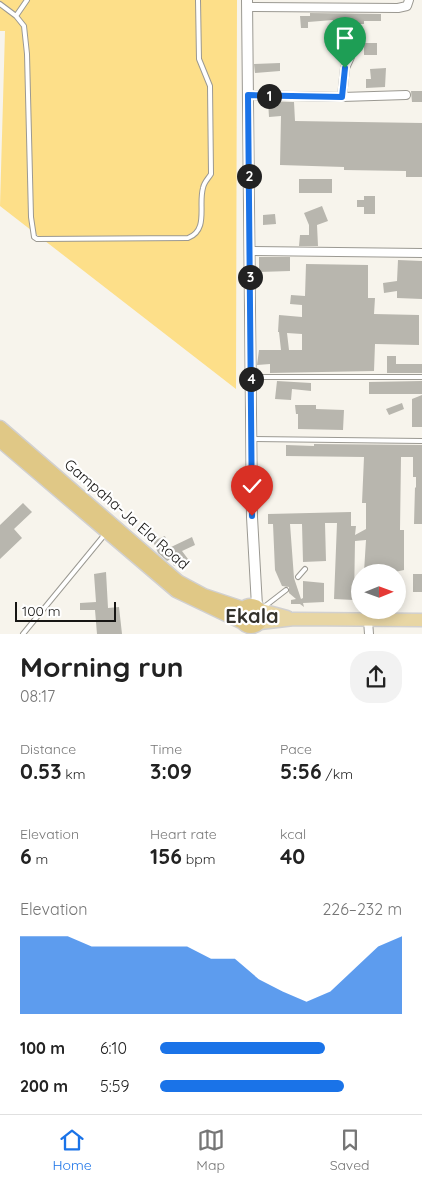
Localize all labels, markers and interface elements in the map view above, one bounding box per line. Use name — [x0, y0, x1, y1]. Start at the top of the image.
pin — [324, 17, 366, 68]
icon: arrive — [331, 24, 359, 52]
pin: 1 — [256, 84, 282, 108]
text: 1 — [267, 87, 272, 105]
pin: 2 — [236, 164, 262, 188]
text: 2 — [246, 167, 253, 185]
pin: 3 — [238, 264, 262, 290]
text: 3 — [247, 268, 254, 286]
pin: 4 — [238, 366, 264, 392]
text: 4 — [247, 370, 256, 388]
street label: Gampaha-Ja Ela Road — [61, 455, 193, 573]
pin — [231, 465, 273, 516]
icon: check — [238, 472, 266, 500]
north arrow — [351, 564, 406, 619]
map controls — [351, 564, 406, 619]
scale bar — [15, 599, 116, 622]
text: 100 m — [22, 602, 60, 620]
district label: Ekala — [225, 603, 279, 628]
text: Morning run — [20, 649, 184, 684]
button: share — [350, 651, 402, 703]
text: 08:17 — [20, 686, 55, 706]
text: Distance — [20, 740, 76, 758]
text: Time — [150, 740, 182, 758]
text: Pace — [280, 740, 312, 758]
text: 0.53 — [20, 758, 62, 784]
text: 3:09 — [150, 758, 192, 784]
text: 5:56 — [280, 758, 322, 784]
text: km — [62, 765, 86, 783]
text: /km — [322, 765, 353, 783]
text: Elevation — [20, 825, 79, 843]
text: Heart rate — [150, 825, 217, 843]
text: kcal — [280, 825, 306, 843]
text: 6 — [20, 843, 32, 869]
text: 156 — [150, 843, 182, 869]
text: 40 — [280, 843, 305, 869]
text: m — [32, 850, 48, 868]
text: bpm — [182, 850, 215, 868]
text: Elevation — [20, 899, 87, 919]
text: 226–232 m — [322, 899, 402, 919]
text: 100 m — [20, 1038, 65, 1058]
text: 6:10 — [100, 1038, 127, 1058]
text: 200 m — [20, 1076, 68, 1096]
text: 5:59 — [100, 1076, 129, 1096]
tab: Home — [52, 1126, 92, 1174]
tab: Map — [196, 1126, 225, 1174]
tab: Saved — [330, 1126, 370, 1174]

